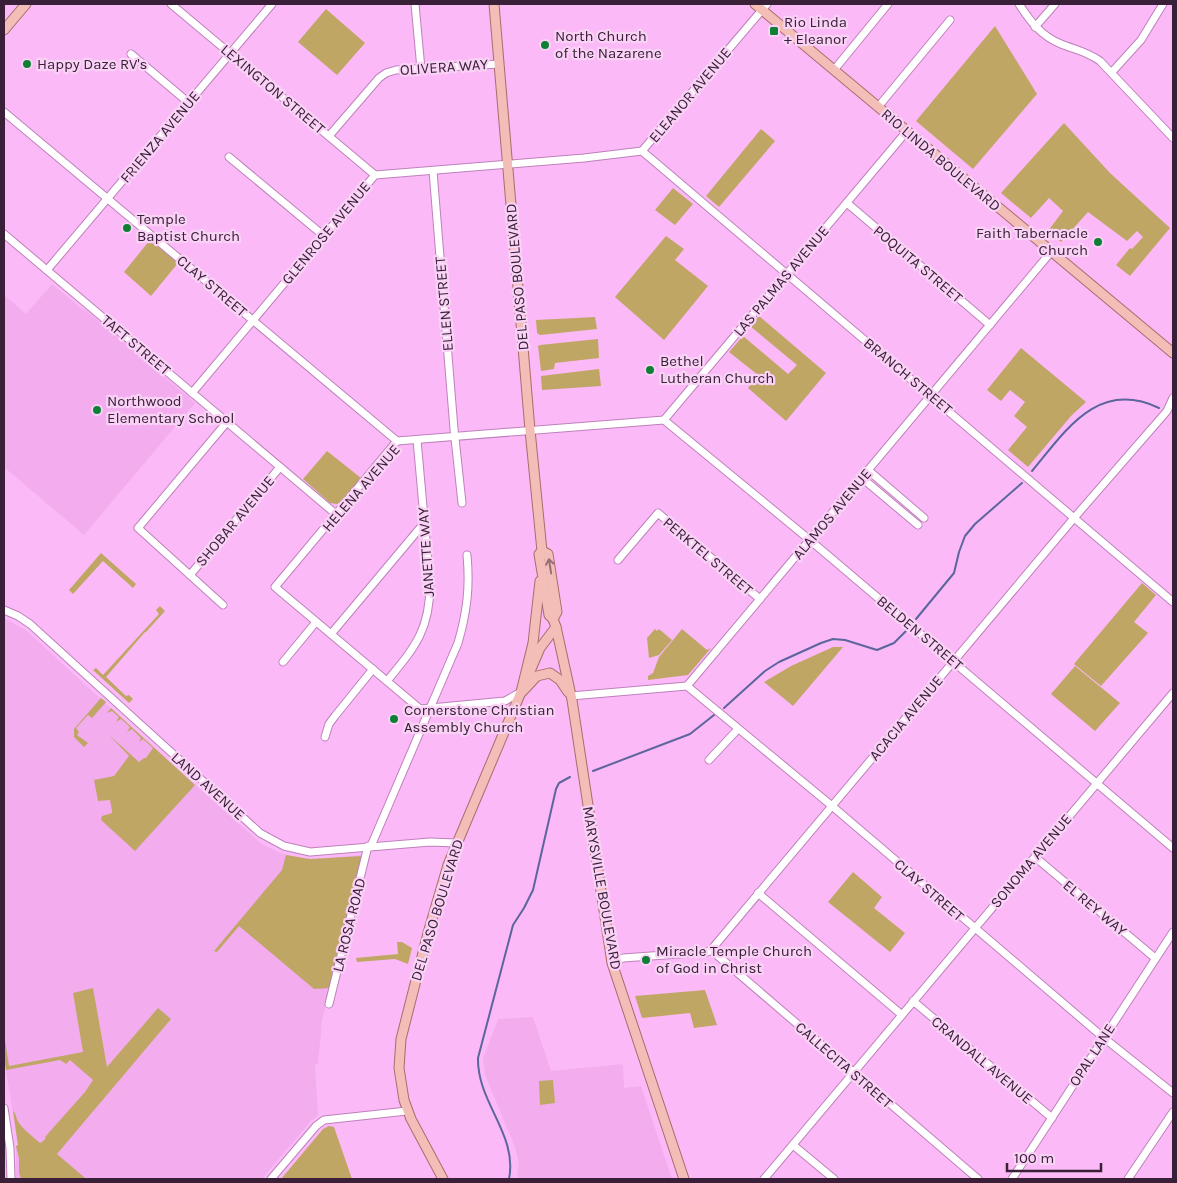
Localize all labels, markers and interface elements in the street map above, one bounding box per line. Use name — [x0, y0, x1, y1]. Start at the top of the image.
place label: Rio Linda + Eleanor — [784, 13, 847, 48]
marker: Rio Linda + Eleanor — [768, 25, 780, 37]
place label: North Church of the Nazarene — [555, 27, 662, 62]
marker: North Church of the Nazarene — [539, 39, 551, 51]
street label: LEXINGTON STREET — [217, 40, 329, 138]
street label: ELEANOR AVENUE — [645, 44, 735, 146]
place label: Happy Daze RV's — [37, 55, 147, 73]
street label: OLIVERA WAY — [399, 55, 490, 79]
marker: Happy Daze RV's — [21, 58, 33, 70]
street label: FRIENZA AVENUE — [116, 87, 204, 187]
street label: RIO LINDA BOULEVARD — [878, 105, 1004, 215]
street label: GLENROSE AVENUE — [278, 178, 374, 288]
street label: DEL PASO BOULEVARD — [502, 203, 532, 351]
place label: Temple Baptist Church — [137, 210, 240, 245]
street label: POQUITA STREET — [870, 221, 967, 307]
marker: Temple Baptist Church — [121, 222, 133, 234]
street label: LAS PALMAS AVENUE — [729, 222, 833, 340]
place label: Faith Tabernacle Church — [976, 224, 1088, 259]
marker: Faith Tabernacle Church — [1092, 236, 1104, 248]
street label: CLAY STREET — [173, 251, 251, 321]
street label: ELLEN STREET — [431, 255, 457, 352]
street label: TAFT STREET — [98, 311, 175, 379]
street label: BRANCH STREET — [860, 334, 956, 419]
place label: Bethel Lutheran Church — [660, 352, 774, 387]
marker: Bethel Lutheran Church — [644, 364, 656, 376]
place label: Northwood Elementary School — [107, 392, 234, 427]
marker: Northwood Elementary School — [91, 404, 103, 416]
street label: HELENA AVENUE — [318, 441, 404, 535]
street label: ALAMOS AVENUE — [789, 465, 875, 563]
street label: SHOBAR AVENUE — [192, 472, 278, 570]
street label: JANETTE WAY — [414, 506, 438, 597]
street label: PERKTEL STREET — [659, 513, 757, 599]
one-way arrow — [544, 559, 554, 575]
street label: BELDEN STREET — [873, 592, 967, 675]
street label: ACACIA AVENUE — [865, 672, 947, 764]
place label: Cornerstone Christian Assembly Church — [404, 701, 554, 736]
marker: Cornerstone Christian Assembly Church — [388, 713, 400, 725]
street label: LAND AVENUE — [167, 748, 249, 824]
street label: MARYSVILLE BOULEVARD — [579, 805, 625, 971]
street label: SONOMA AVENUE — [986, 810, 1076, 912]
street label: DEL PASO BOULEVARD — [407, 837, 467, 983]
street label: CLAY STREET — [891, 855, 968, 925]
street label: LA ROSA ROAD — [329, 876, 369, 974]
street label: EL REY WAY — [1059, 876, 1131, 940]
place label: Miracle Temple Church of God in Christ — [656, 942, 812, 977]
marker: Miracle Temple Church of God in Christ — [640, 954, 652, 966]
street label: CRANDALL AVENUE — [928, 1012, 1036, 1108]
street label: CALLECITA STREET — [792, 1018, 897, 1112]
street label: OPAL LANE — [1065, 1020, 1119, 1090]
scale bar — [1007, 1140, 1101, 1172]
text: 100 m — [1014, 1149, 1054, 1167]

